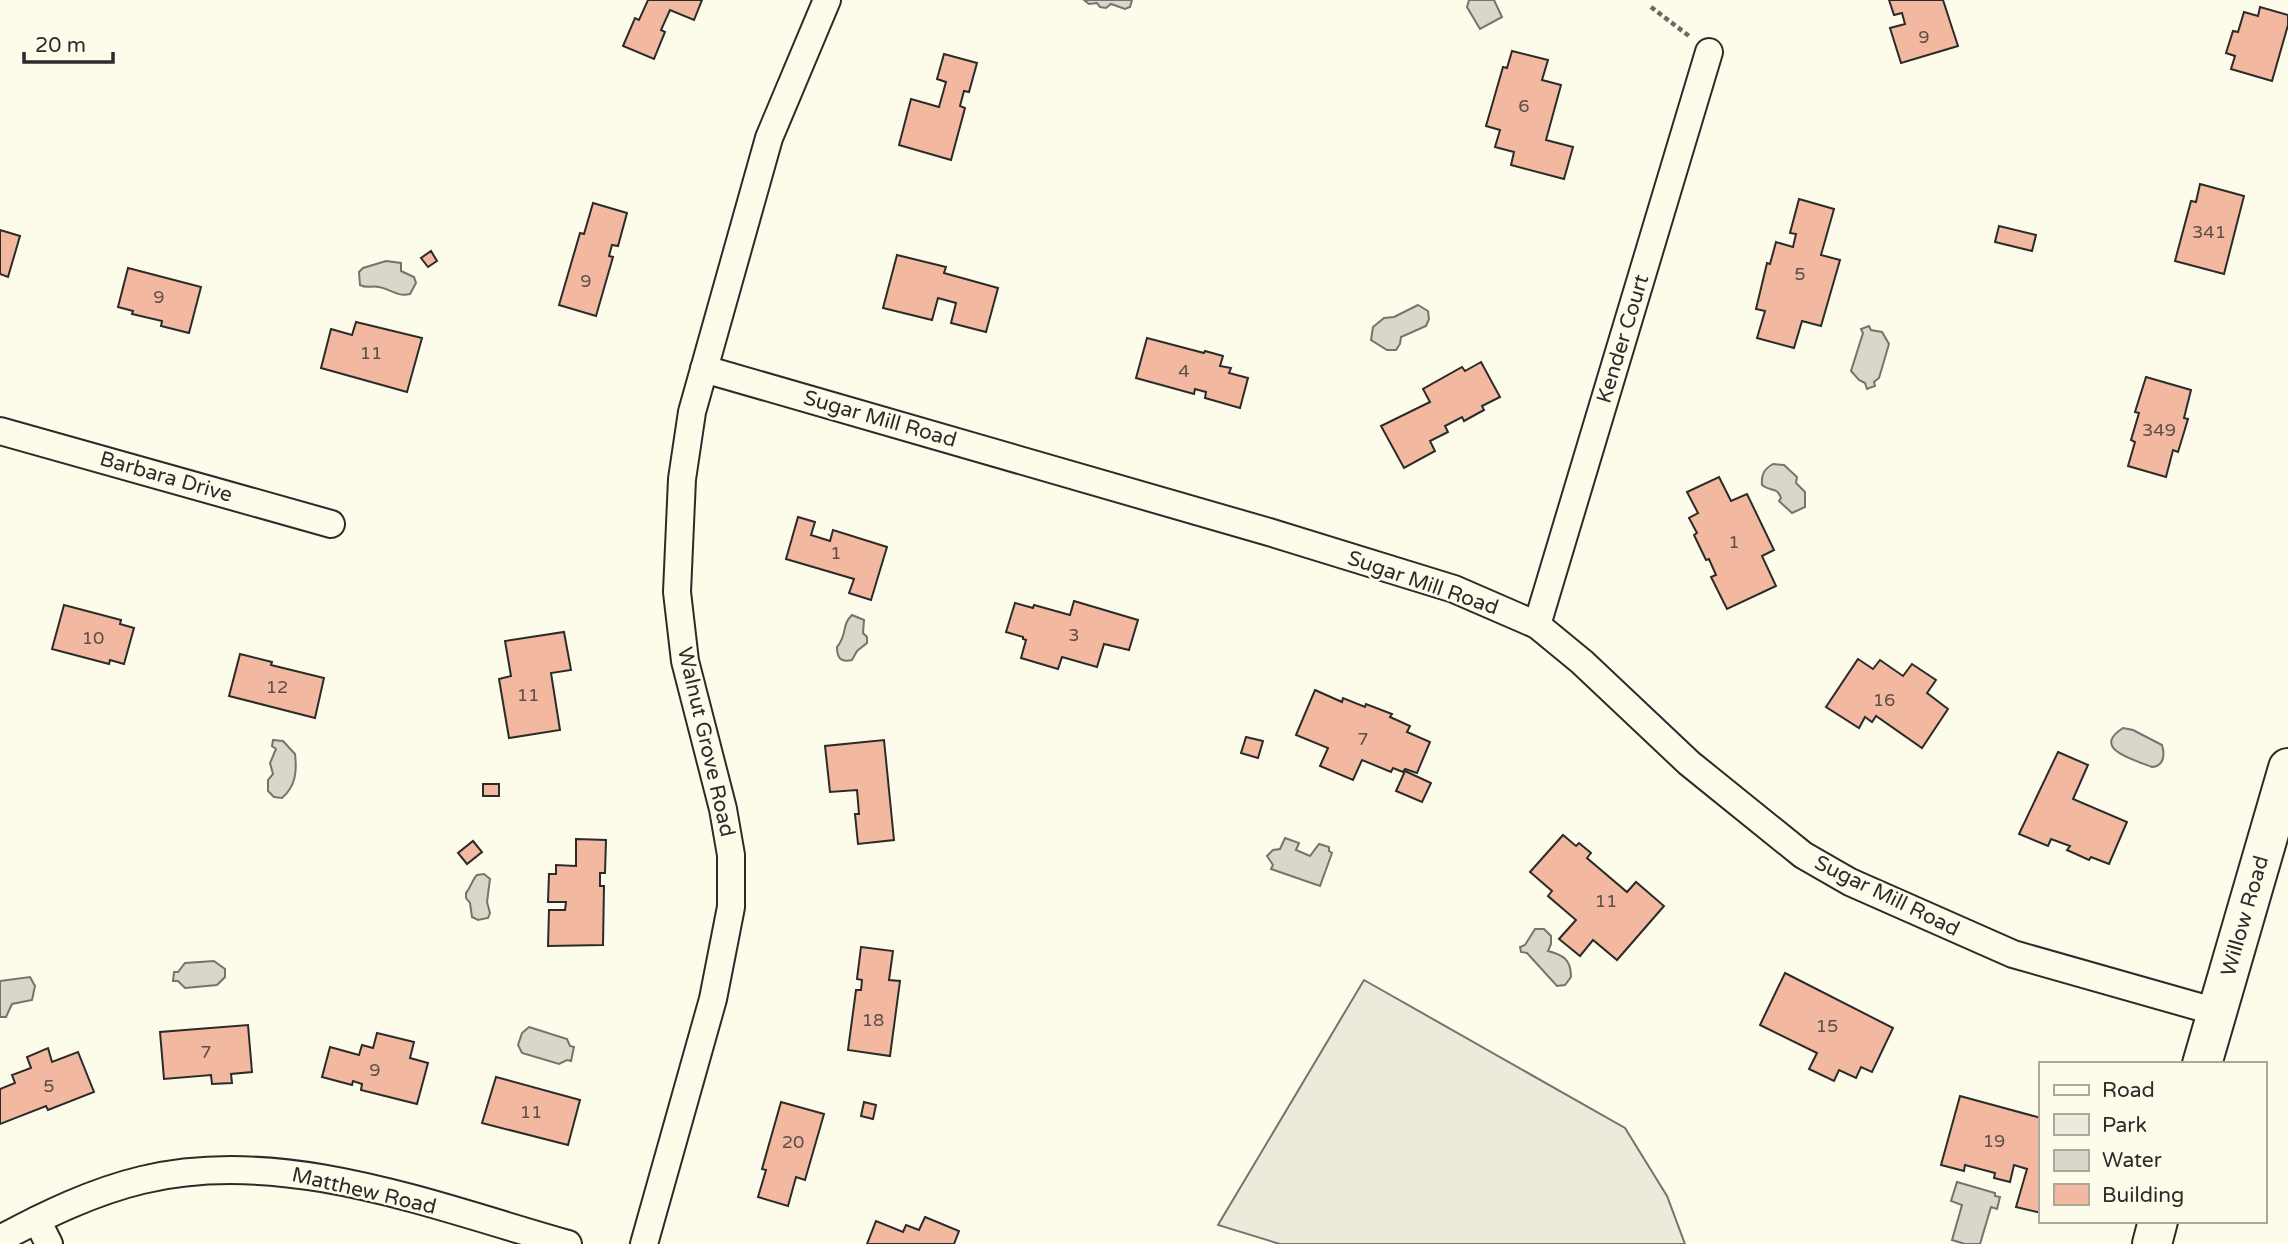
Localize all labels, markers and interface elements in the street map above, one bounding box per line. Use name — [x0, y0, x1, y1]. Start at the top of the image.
scale bar — [24, 21, 114, 65]
house number: 9 — [1918, 26, 1930, 48]
text: 20 m — [35, 33, 86, 58]
house number: 6 — [1518, 95, 1530, 117]
house number: 341 — [2192, 221, 2226, 243]
house number: 5 — [1794, 263, 1806, 285]
house number: 9 — [580, 270, 592, 292]
street label: Kender Court — [1592, 272, 1654, 406]
house number: 9 — [153, 286, 165, 308]
house number: 11 — [360, 342, 382, 364]
house number: 4 — [1178, 360, 1190, 382]
street label: Sugar Mill Road — [801, 385, 959, 453]
house number: 349 — [2142, 419, 2176, 441]
street label: Barbara Drive — [97, 446, 235, 508]
house number: 1 — [1728, 531, 1740, 553]
house number: 1 — [830, 542, 842, 564]
street label: Sugar Mill Road — [1344, 545, 1502, 621]
house number: 3 — [1068, 624, 1080, 646]
house number: 10 — [82, 627, 104, 649]
street label: Walnut Grove Road — [672, 645, 740, 839]
house number: 12 — [266, 676, 288, 698]
house number: 11 — [517, 684, 539, 706]
house number: 16 — [1873, 689, 1895, 711]
house number: 7 — [1357, 728, 1369, 750]
street label: Sugar Mill Road — [1810, 850, 1964, 942]
street label: Willow Road — [2216, 853, 2274, 979]
house number: 11 — [1595, 890, 1617, 912]
house number: 18 — [862, 1009, 884, 1031]
house number: 15 — [1816, 1015, 1838, 1037]
house number: 7 — [200, 1041, 212, 1063]
house number: 9 — [369, 1059, 381, 1081]
legend — [2039, 1062, 2267, 1223]
house number: 5 — [43, 1075, 55, 1097]
text: Road — [2102, 1078, 2155, 1103]
house number: 11 — [520, 1101, 542, 1123]
text: Park — [2102, 1113, 2147, 1138]
house number: 19 — [1983, 1130, 2005, 1152]
house number: 20 — [782, 1131, 804, 1153]
text: Water — [2102, 1148, 2162, 1173]
street label: Matthew Road — [289, 1162, 439, 1220]
text: Building — [2102, 1183, 2184, 1208]

